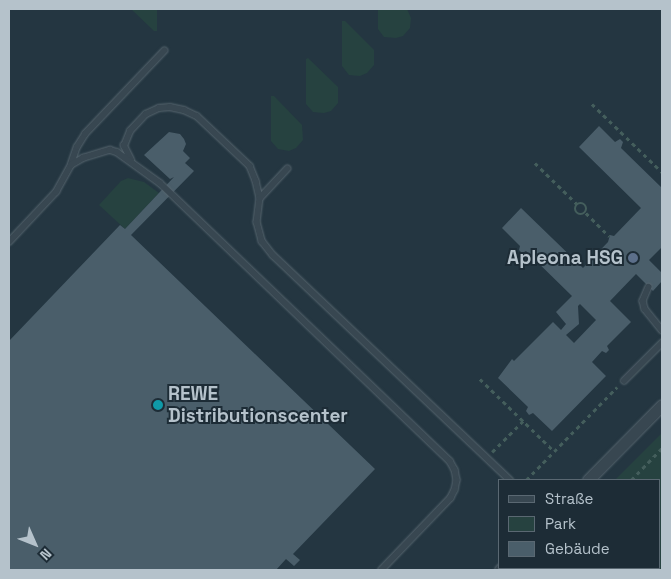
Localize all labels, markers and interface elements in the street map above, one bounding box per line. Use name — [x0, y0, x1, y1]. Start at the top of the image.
place label: Apleona HSG — [507, 247, 623, 269]
marker: Apleona HSG — [627, 252, 639, 264]
place label: REWE Distributionscenter — [168, 383, 348, 427]
marker: REWE Distributionscenter — [152, 399, 164, 411]
legend — [498, 479, 661, 569]
text: Straße — [545, 489, 593, 508]
text: Park — [545, 514, 576, 533]
north arrow — [10, 519, 60, 569]
text: Gebäude — [545, 539, 610, 558]
text: N — [36, 545, 56, 564]

